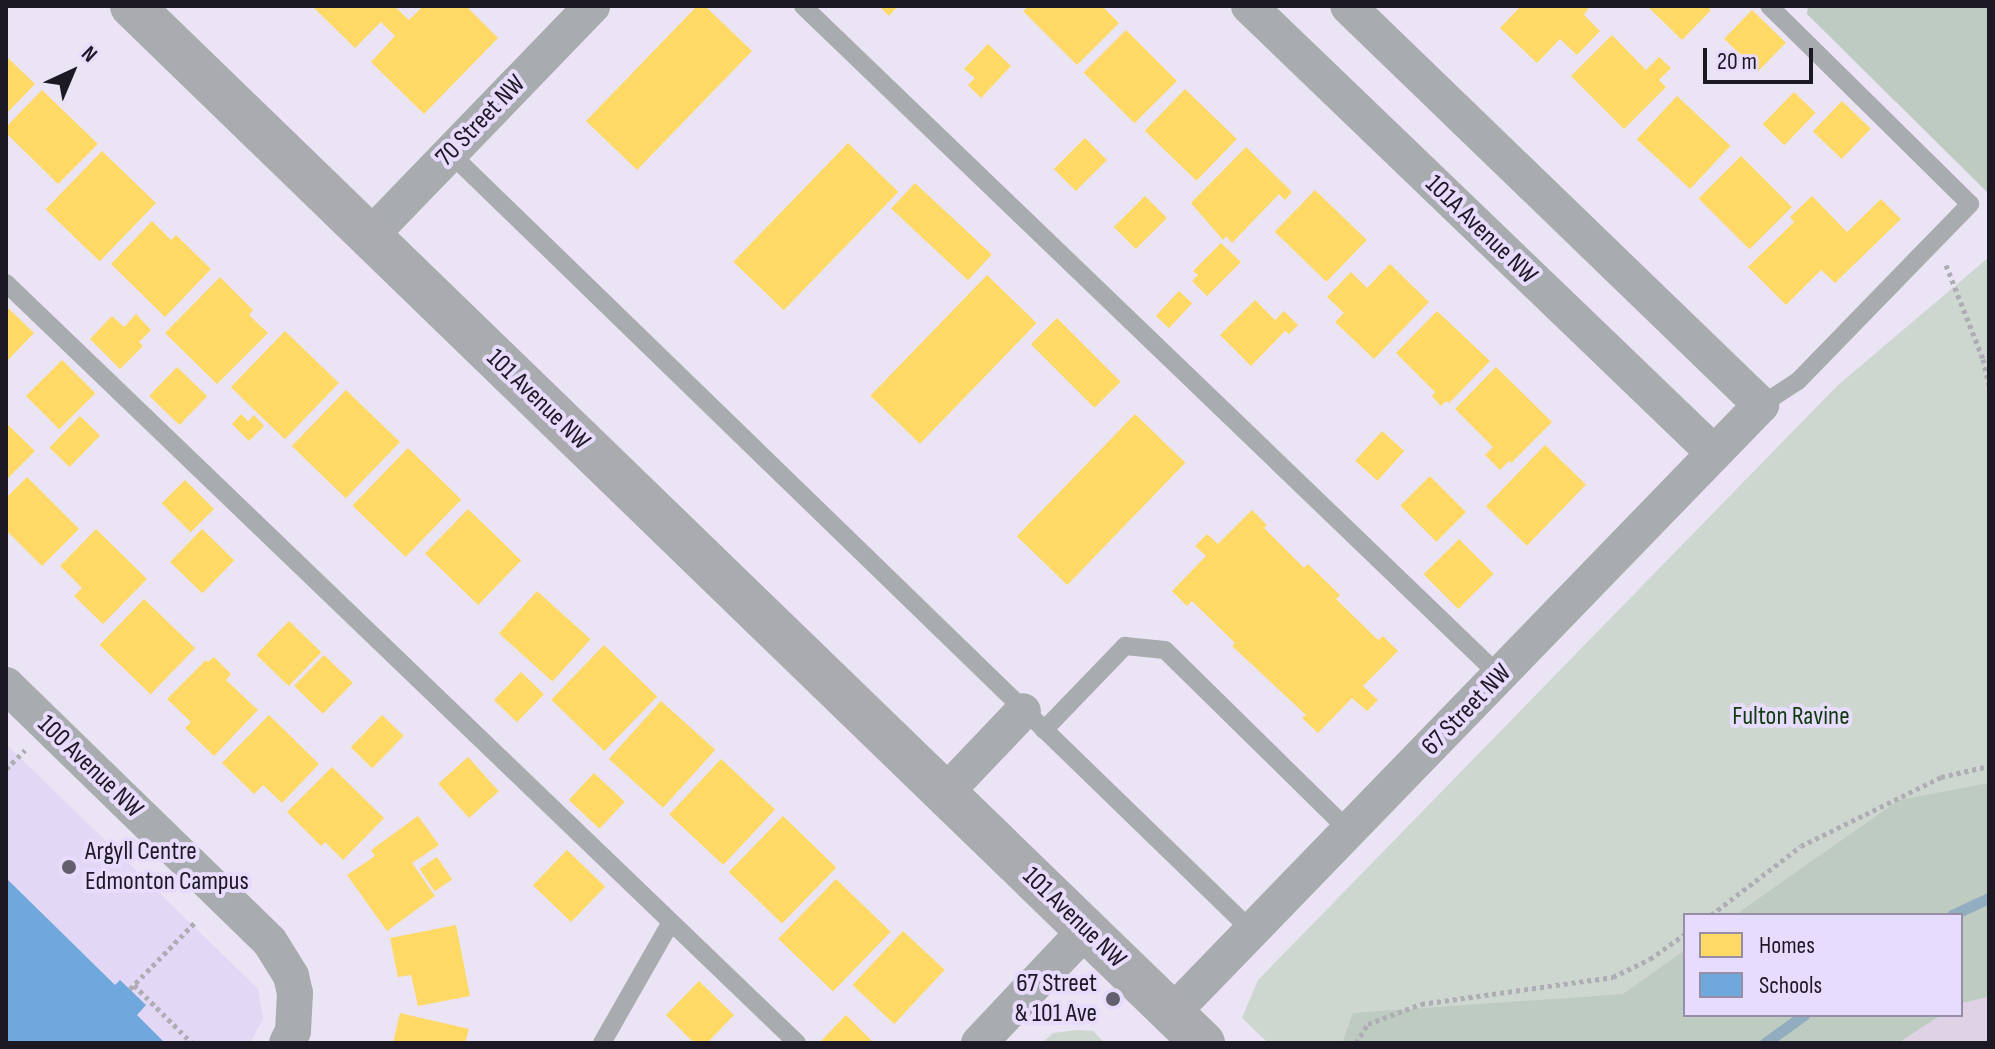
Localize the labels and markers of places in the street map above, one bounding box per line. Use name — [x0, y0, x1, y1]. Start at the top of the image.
place label: Argyll Centre Edmonton Campus — [85, 836, 249, 898]
marker: Argyll Centre Edmonton Campus — [60, 858, 78, 876]
place label: 67 Street & 101 Ave — [1015, 968, 1097, 1030]
marker: 67 Street & 101 Ave — [1104, 990, 1122, 1008]

